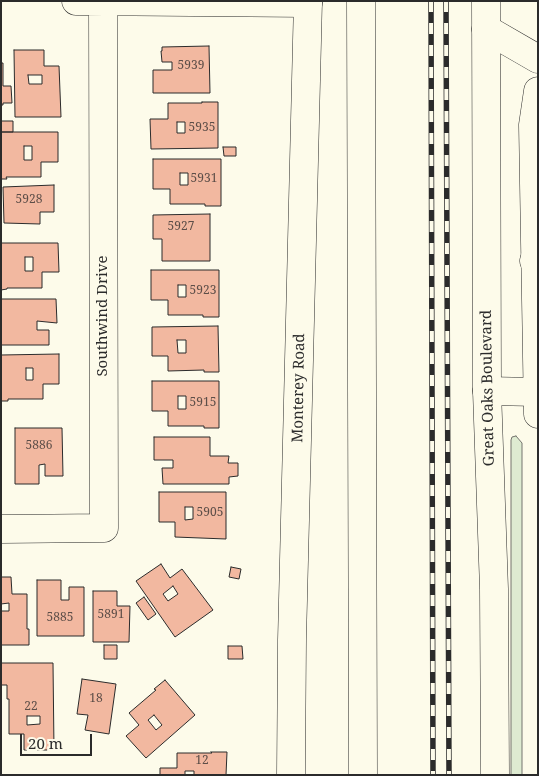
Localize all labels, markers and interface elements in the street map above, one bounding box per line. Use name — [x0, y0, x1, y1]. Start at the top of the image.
house number: 5939 — [178, 59, 204, 73]
house number: 5935 — [189, 121, 215, 135]
house number: 5931 — [191, 172, 217, 186]
house number: 5928 — [16, 193, 42, 207]
house number: 5927 — [168, 220, 194, 234]
street label: Southwind Drive — [94, 255, 112, 377]
house number: 5923 — [190, 284, 216, 298]
street label: Great Oaks Boulevard — [478, 310, 498, 466]
street label: Monterey Road — [289, 333, 309, 443]
house number: 5915 — [190, 396, 216, 410]
house number: 5886 — [26, 439, 52, 453]
house number: 5905 — [197, 506, 223, 520]
house number: 5891 — [98, 608, 124, 622]
house number: 5885 — [47, 611, 73, 625]
house number: 18 — [89, 692, 103, 706]
house number: 22 — [24, 700, 38, 714]
scale bar — [22, 724, 95, 756]
text: 20 m — [28, 733, 63, 753]
house number: 12 — [195, 754, 209, 768]

